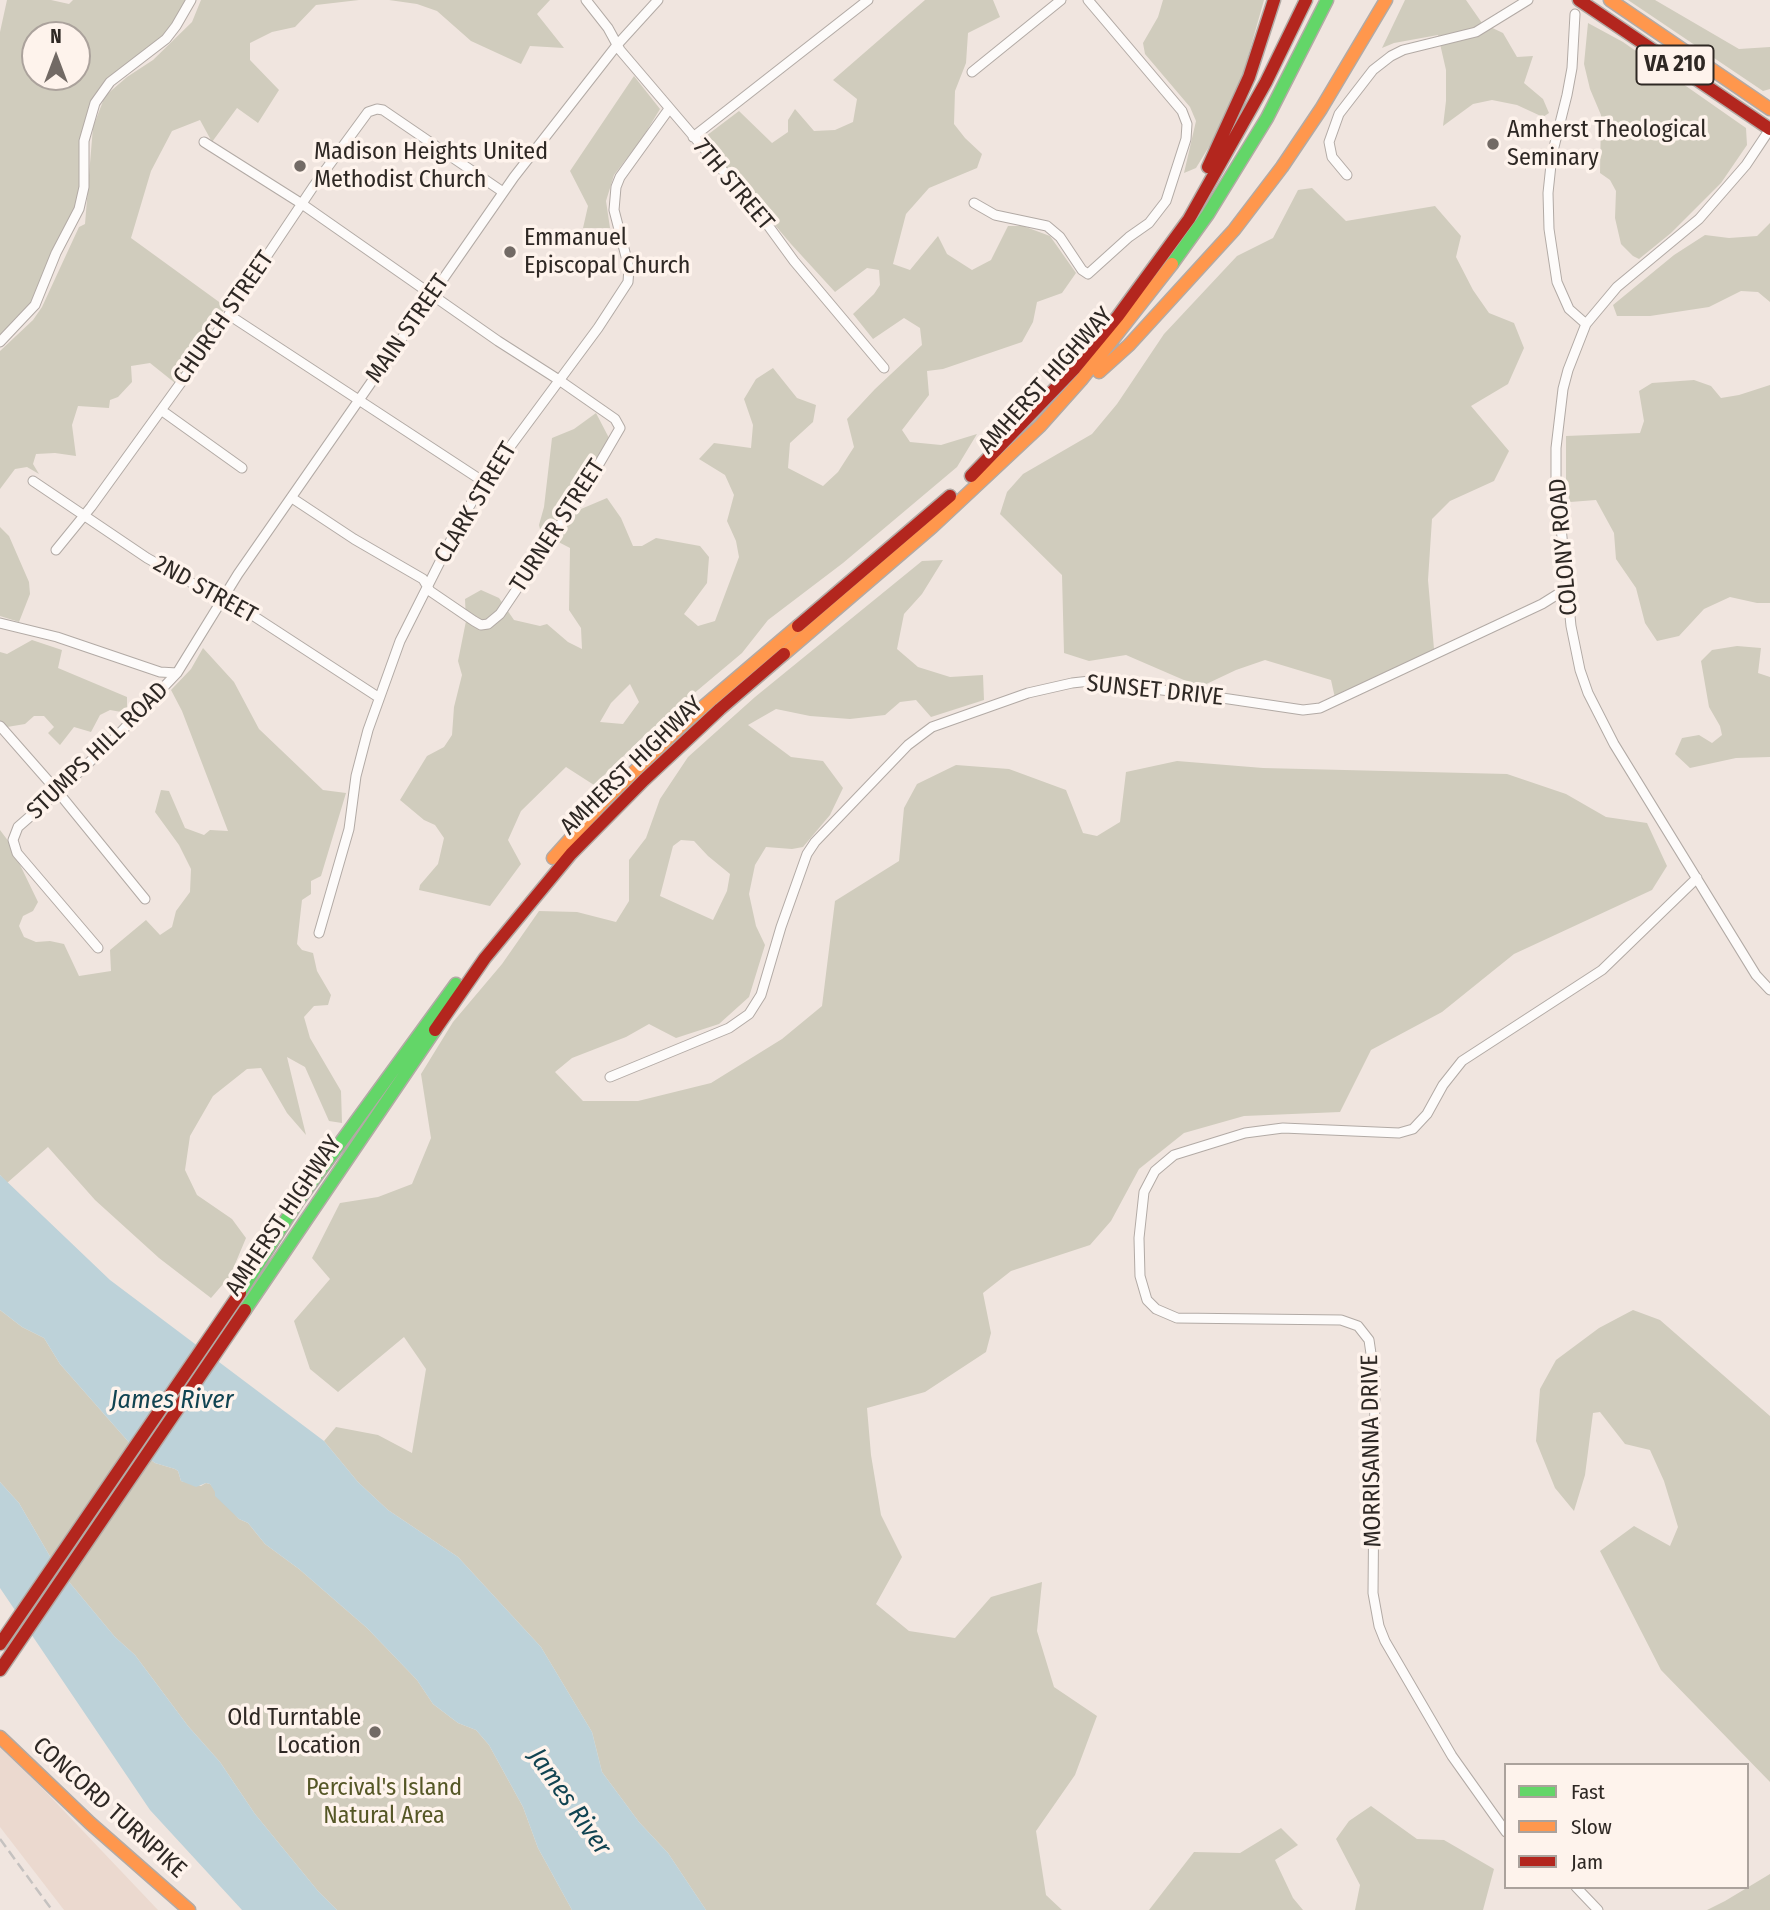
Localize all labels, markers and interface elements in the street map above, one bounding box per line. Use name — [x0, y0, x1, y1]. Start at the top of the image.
north arrow — [21, 21, 91, 91]
text: N — [50, 25, 62, 48]
road number: VA 210 — [1636, 46, 1714, 85]
place label: Amherst Theological Seminary — [1507, 116, 1707, 172]
street label: 7TH STREET — [687, 134, 779, 236]
marker: Amherst Theological Seminary — [1485, 136, 1501, 152]
place label: Madison Heights United Methodist Church — [314, 138, 548, 194]
marker: Madison Heights United Methodist Church — [292, 158, 308, 174]
place label: Emmanuel Episcopal Church — [524, 224, 690, 280]
marker: Emmanuel Episcopal Church — [502, 244, 518, 260]
street label: CHURCH STREET — [168, 246, 280, 390]
street label: MAIN STREET — [360, 269, 456, 389]
street label: AMHERST HIGHWAY — [973, 302, 1119, 460]
street label: CLARK STREET — [429, 437, 523, 569]
street label: TURNER STREET — [505, 454, 611, 598]
street label: COLONY ROAD — [1544, 477, 1584, 617]
street label: 2ND STREET — [148, 550, 262, 630]
street label: SUNSET DRIVE — [1085, 670, 1225, 712]
street label: STUMPS HILL ROAD — [21, 676, 175, 826]
street label: AMHERST HIGHWAY — [555, 691, 709, 841]
street label: AMHERST HIGHWAY — [220, 1130, 348, 1302]
street label: MORRISANNA DRIVE — [1356, 1354, 1388, 1548]
water label: James River — [110, 1385, 234, 1417]
place label: Old Turntable Location — [227, 1704, 361, 1760]
marker: Old Turntable Location — [367, 1724, 383, 1740]
street label: CONCORD TURNPIKE — [26, 1732, 192, 1884]
water label: James River — [521, 1743, 617, 1861]
legend — [1504, 1763, 1749, 1889]
park label: Percival's Island Natural Area — [306, 1774, 462, 1830]
text: Fast — [1571, 1779, 1605, 1805]
text: Slow — [1571, 1814, 1612, 1840]
text: Jam — [1571, 1849, 1603, 1875]

